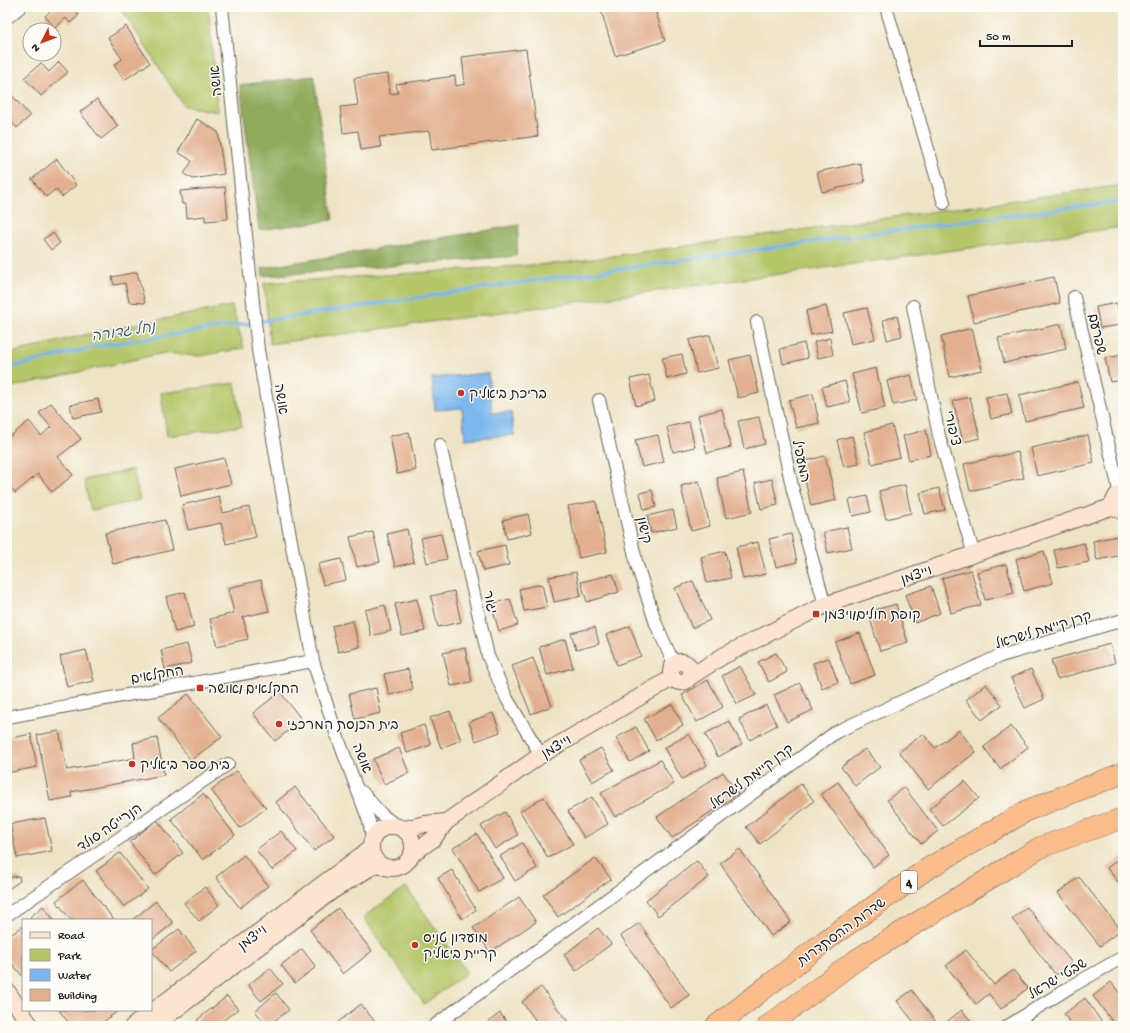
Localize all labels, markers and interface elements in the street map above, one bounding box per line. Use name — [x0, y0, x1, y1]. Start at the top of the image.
north arrow — [22, 22, 62, 62]
scale bar — [980, 22, 1072, 48]
text: 50 m — [986, 31, 1011, 45]
text: N — [29, 41, 43, 54]
street label: אושה — [207, 64, 228, 97]
street label: שפרעם — [1083, 312, 1109, 357]
water label: נחל גדורה — [90, 318, 158, 347]
street label: אושה — [269, 383, 290, 416]
place label: בריכת ביאליק — [469, 386, 547, 404]
marker: בריכת ביאליק — [456, 388, 466, 398]
street label: ציפורי — [938, 409, 963, 448]
street label: המעפיל — [787, 438, 813, 485]
street label: קישון — [631, 515, 654, 546]
street label: וייצמן — [899, 563, 935, 590]
street label: יגור — [478, 589, 499, 616]
place label: קופת חולים/ויצמן — [824, 607, 921, 625]
street label: קרן קיימת לישראל — [993, 608, 1094, 654]
marker: קופת חולים/ויצמן — [811, 609, 821, 619]
street label: החקלאים — [130, 662, 185, 689]
place label: החקלאים /אושה — [208, 681, 299, 699]
marker: החקלאים /אושה — [195, 683, 205, 693]
place label: בית הכנסת המרכזי — [287, 718, 398, 735]
marker: בית הכנסת המרכזי — [274, 719, 284, 729]
street label: וייצמן — [539, 733, 575, 764]
street label: אושה — [347, 741, 374, 777]
street label: קרן קיימת לישראל — [706, 741, 798, 814]
place label: בית ספר ביאליק — [140, 757, 230, 775]
marker: בית ספר ביאליק — [127, 759, 137, 769]
street label: הנרייטה סולד — [74, 800, 146, 857]
road number: 4 — [901, 871, 917, 893]
street label: שדרות ההסתדרות — [794, 895, 890, 971]
legend — [22, 919, 152, 1011]
street label: וייצמן — [236, 923, 271, 955]
text: Road — [58, 930, 85, 944]
place label: מועדון טניס קריית ביאליק — [423, 931, 497, 964]
marker: מועדון טניס קריית ביאליק — [410, 940, 420, 950]
text: Park — [57, 950, 83, 964]
street label: שבטי ישראל — [1025, 955, 1091, 1004]
text: Water — [58, 970, 92, 984]
text: Building — [57, 990, 97, 1004]

